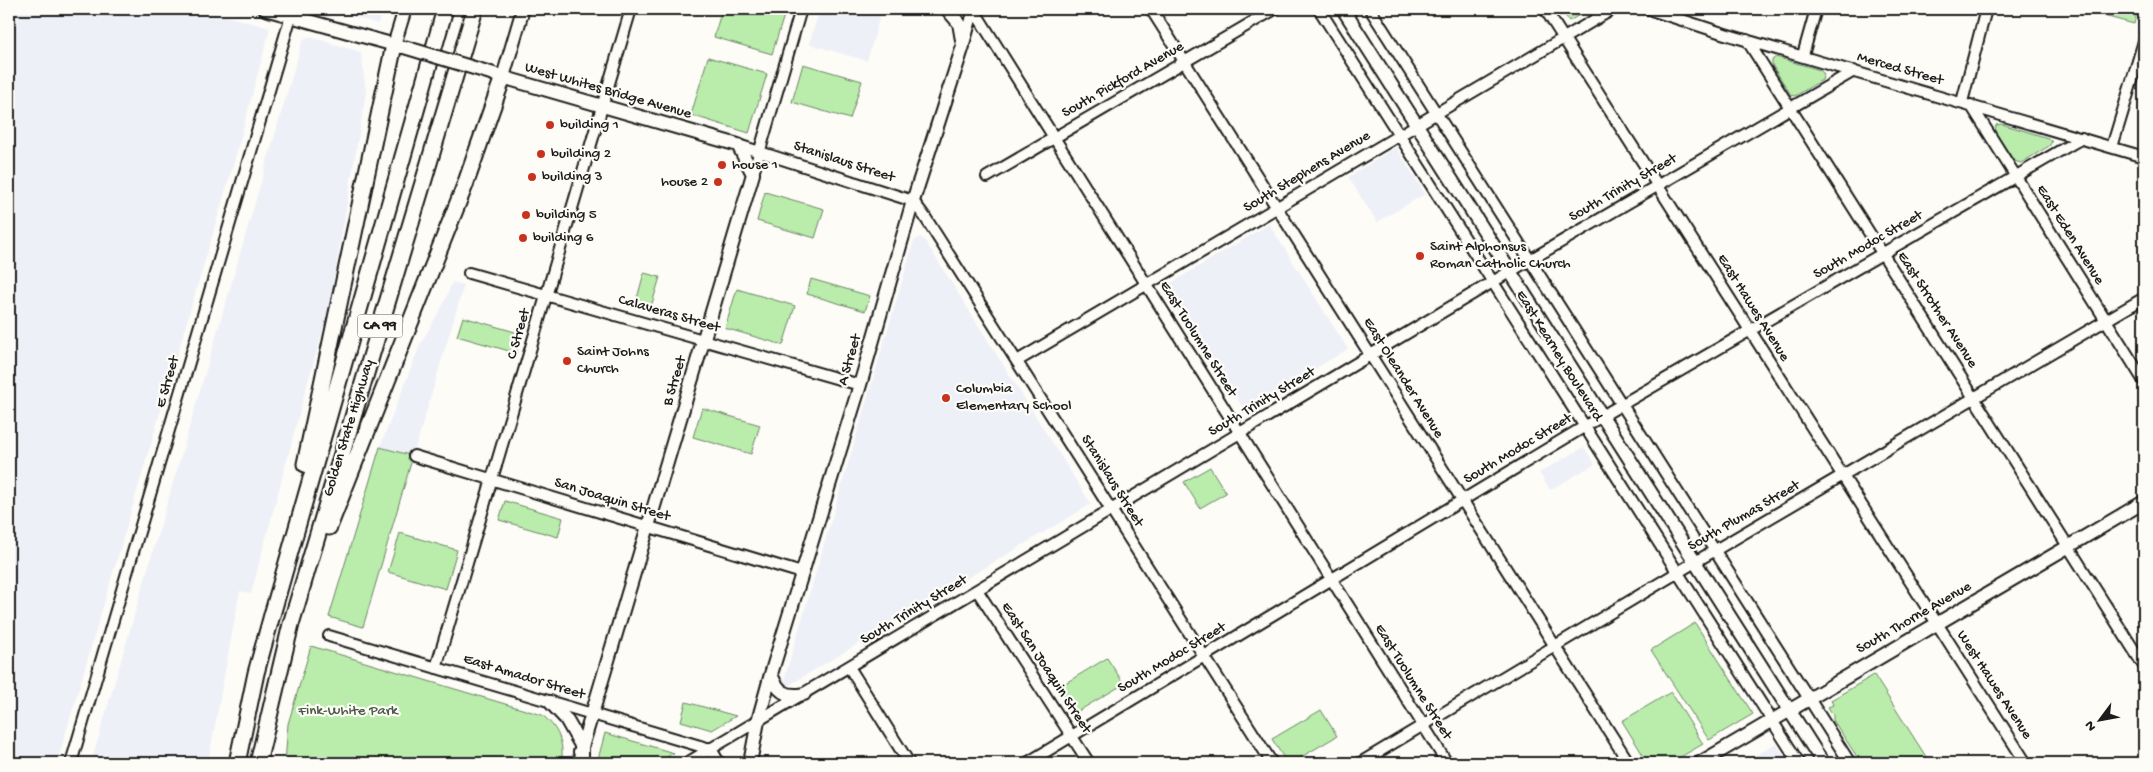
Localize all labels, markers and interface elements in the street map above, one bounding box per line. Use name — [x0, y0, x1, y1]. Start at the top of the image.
street label: South Pickford Avenue — [1059, 38, 1187, 122]
street label: Merced Street — [1855, 48, 1947, 90]
street label: West Whites Bridge Avenue — [523, 59, 694, 124]
place label: building 1 — [560, 116, 619, 134]
marker: building 1 — [544, 119, 556, 131]
street label: South Stephens Avenue — [1240, 127, 1374, 217]
street label: Stanislaus Street — [791, 137, 899, 187]
place label: building 2 — [551, 145, 611, 163]
marker: building 2 — [535, 148, 547, 160]
street label: South Trinity Street — [1566, 149, 1682, 226]
place label: house 1 — [732, 156, 778, 174]
marker: house 1 — [716, 159, 728, 171]
place label: building 3 — [542, 168, 603, 186]
marker: building 3 — [526, 171, 538, 183]
place label: house 2 — [661, 173, 708, 191]
marker: house 2 — [712, 176, 724, 188]
street label: East Eden Avenue — [2032, 182, 2108, 289]
place label: building 5 — [536, 206, 597, 224]
street label: South Modoc Street — [1810, 206, 1927, 284]
marker: building 5 — [520, 209, 532, 221]
place label: building 6 — [533, 229, 594, 247]
marker: building 6 — [517, 232, 529, 244]
place label: Saint Alphonsus Roman Catholic Church — [1430, 238, 1571, 273]
street label: East Strother Avenue — [1893, 249, 1981, 372]
marker: Saint Alphonsus Roman Catholic Church — [1414, 250, 1426, 262]
street label: East Hawes Avenue — [1713, 251, 1793, 365]
street label: East Tuolumne Street — [1155, 278, 1242, 402]
street label: East Kearney Boulevard — [1511, 287, 1607, 426]
street label: Calaveras Street — [616, 291, 724, 338]
street label: C Street — [503, 305, 535, 361]
road number: CA 99 — [358, 314, 402, 338]
street label: East Oleander Avenue — [1359, 314, 1448, 442]
street label: A Street — [834, 331, 866, 388]
place label: Saint Johns Church — [577, 343, 649, 378]
street label: E Street — [152, 352, 184, 410]
street label: B Street — [659, 352, 692, 409]
marker: Saint Johns Church — [561, 355, 573, 367]
street label: Golden State Highway — [320, 357, 379, 499]
street label: South Trinity Street — [1205, 362, 1320, 441]
place label: Columbia Elementary School — [956, 380, 1072, 415]
marker: Columbia Elementary School — [940, 392, 952, 404]
street label: South Modoc Street — [1461, 409, 1577, 488]
street label: Stanislaus Street — [1077, 432, 1148, 532]
street label: San Joaquin Street — [552, 474, 674, 527]
street label: South Plumas Street — [1685, 476, 1805, 555]
street label: South Trinity Street — [857, 570, 972, 649]
street label: South Thorne Avenue — [1853, 578, 1975, 658]
street label: East San Joaquin Street — [997, 599, 1096, 739]
street label: South Modoc Street — [1115, 618, 1231, 697]
street label: East Tuolumne Street — [1370, 621, 1457, 745]
street label: West Hawes Avenue — [1952, 627, 2036, 743]
street label: East Amador Street — [461, 650, 589, 705]
north arrow — [2076, 694, 2126, 744]
park label: Fink-White Park — [297, 702, 399, 720]
text: N — [2081, 717, 2101, 734]

